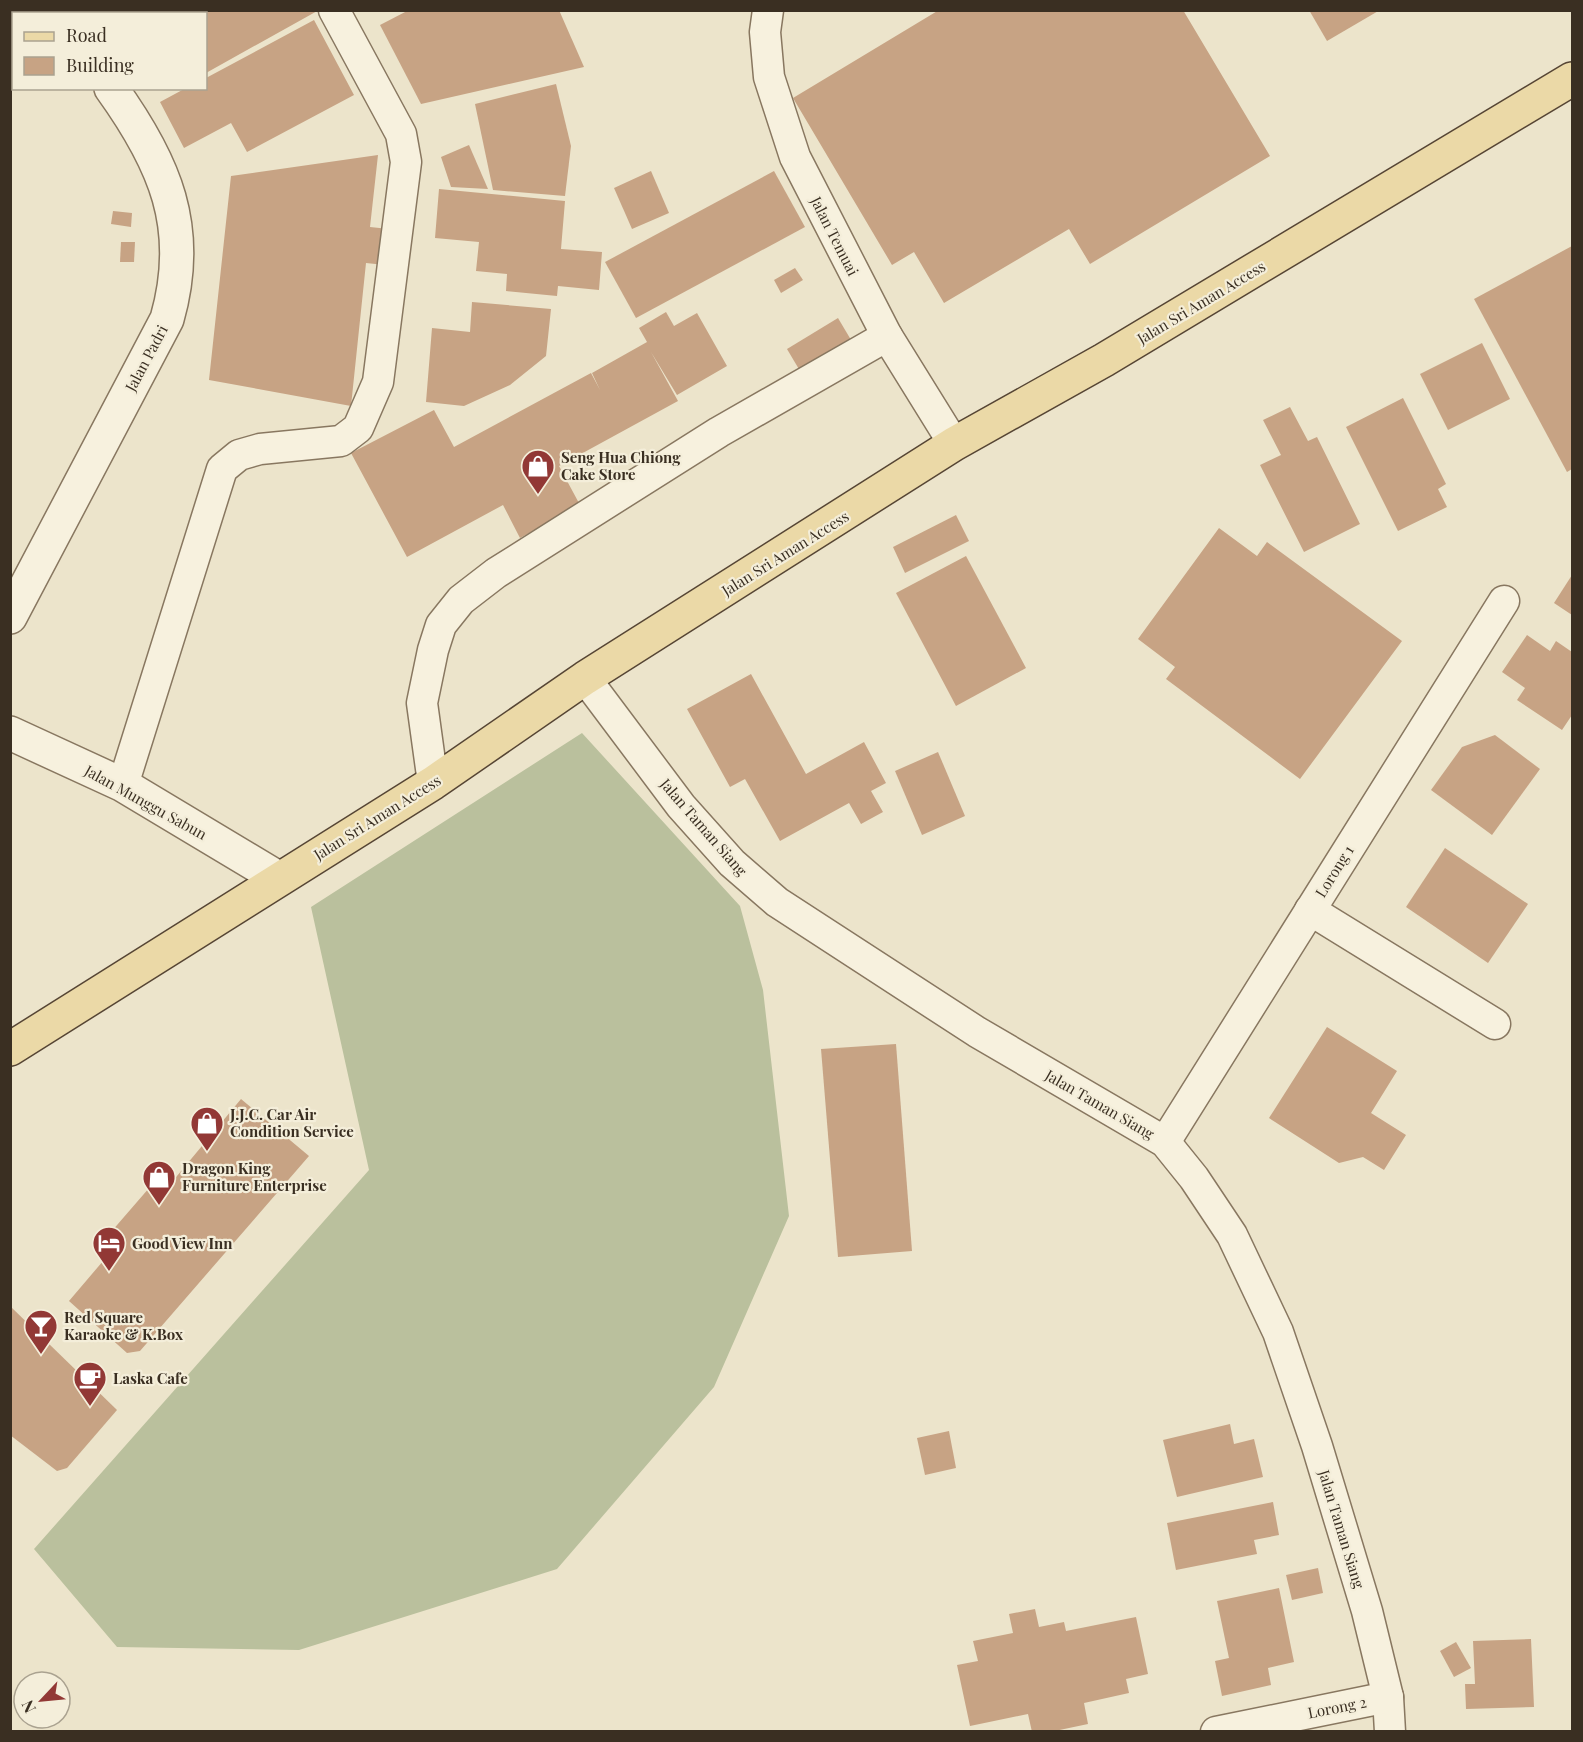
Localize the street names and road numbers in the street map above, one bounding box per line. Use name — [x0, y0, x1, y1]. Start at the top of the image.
street label: Jalan Temuai — [806, 192, 864, 280]
street label: Jalan Sri Aman Access — [1132, 256, 1269, 349]
street label: Jalan Padri — [120, 321, 172, 396]
street label: Jalan Sri Aman Access — [717, 506, 852, 601]
street label: Jalan Munggu Sabun — [80, 760, 211, 844]
street label: Jalan Sri Aman Access — [309, 770, 444, 865]
street label: Jalan Taman Siang — [655, 773, 752, 880]
street label: Lorong 1 — [1310, 841, 1358, 901]
street label: Jalan Taman Siang — [1041, 1064, 1158, 1143]
street label: Jalan Taman Siang — [1314, 1466, 1370, 1591]
street label: Lorong 2 — [1306, 1692, 1368, 1722]

